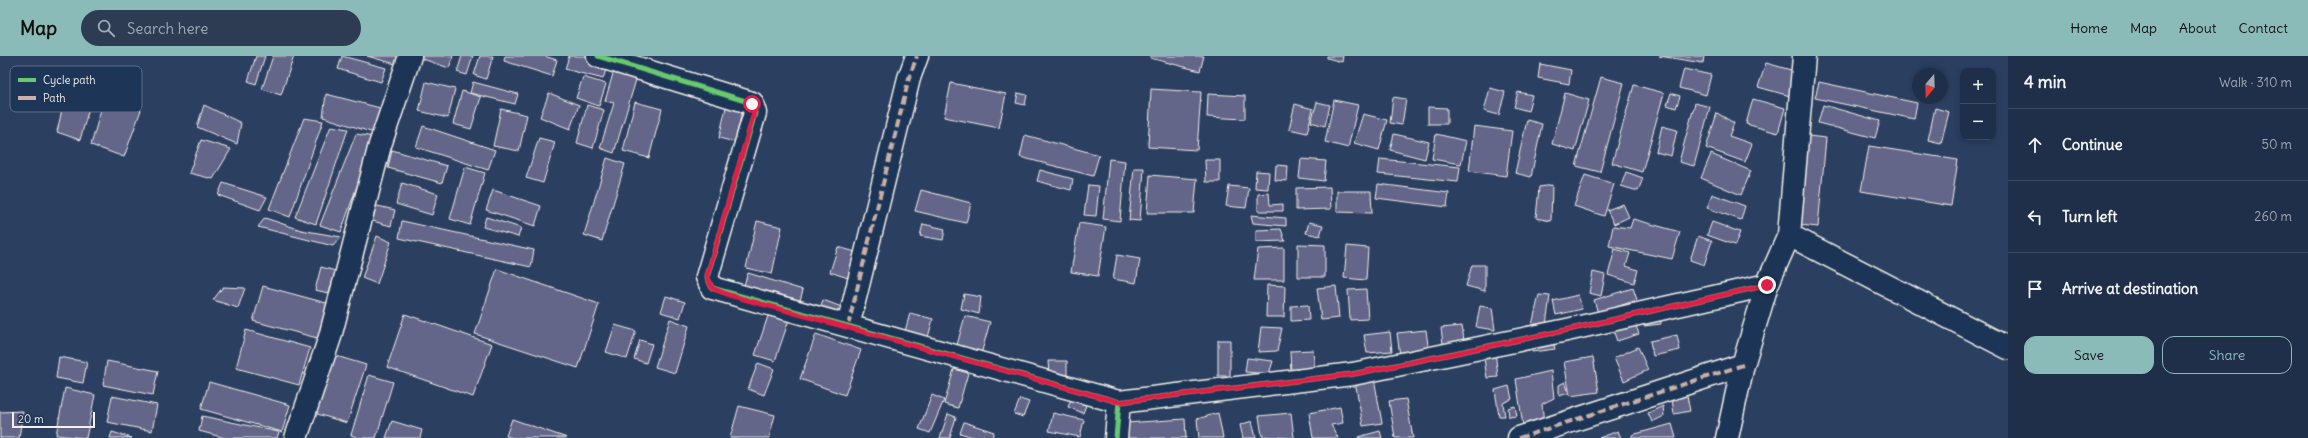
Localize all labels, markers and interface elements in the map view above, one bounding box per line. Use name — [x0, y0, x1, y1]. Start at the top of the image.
search box — [81, 10, 361, 46]
text: Map — [20, 16, 57, 40]
icon: search — [95, 17, 117, 39]
text: Search here — [127, 19, 208, 38]
text: Home — [2070, 19, 2108, 37]
text: Map — [2130, 19, 2157, 37]
text: About — [2179, 19, 2217, 37]
text: Contact — [2239, 19, 2288, 37]
legend — [10, 66, 142, 112]
north arrow — [1912, 68, 1948, 104]
map controls — [1960, 68, 1996, 140]
button: + — [1960, 68, 1996, 104]
text: 4 min — [2024, 71, 2066, 93]
text: Cycle path — [43, 73, 96, 87]
text: Walk · 310 m — [2219, 74, 2292, 91]
text: Path — [43, 91, 66, 105]
route start — [743, 95, 761, 113]
button: − — [1960, 104, 1996, 140]
icon: ahead — [2024, 134, 2046, 156]
text: Continue — [2062, 135, 2123, 154]
text: 50 m — [2261, 136, 2292, 153]
icon: left — [2024, 206, 2046, 228]
text: Turn left — [2062, 207, 2117, 226]
text: 260 m — [2254, 208, 2292, 225]
route end — [1758, 276, 1776, 294]
icon: arrive — [2024, 278, 2046, 300]
text: Arrive at destination — [2062, 279, 2198, 298]
button: Save — [2024, 336, 2154, 374]
button: Share — [2162, 336, 2292, 374]
scale bar — [12, 410, 95, 429]
text: 20 m — [18, 412, 44, 426]

